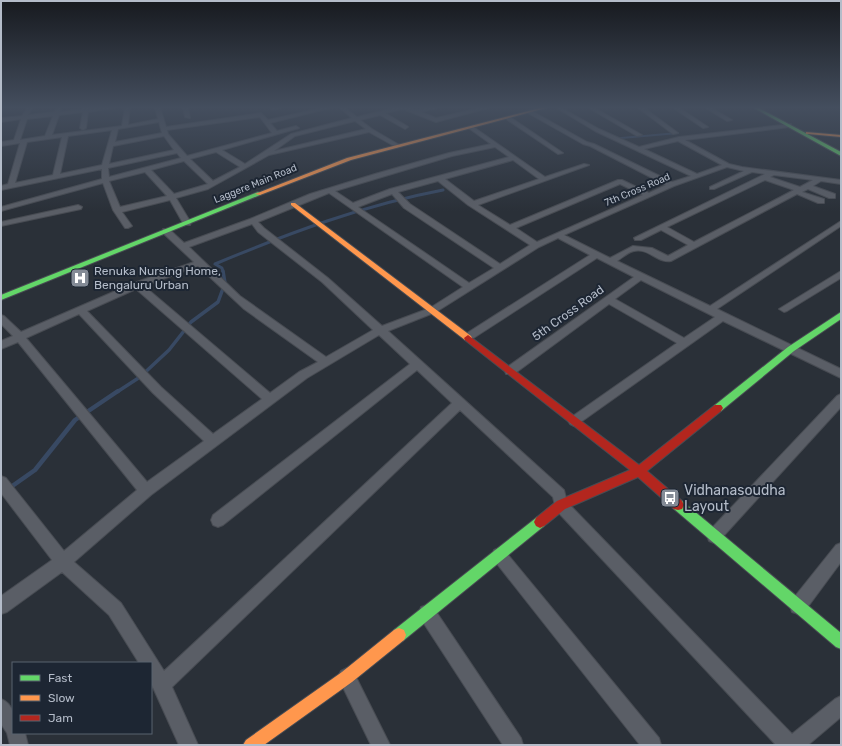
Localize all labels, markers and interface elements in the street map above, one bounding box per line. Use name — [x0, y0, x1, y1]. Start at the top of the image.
street label: Laggere Main Road — [212, 162, 299, 206]
street label: 7th Cross Road — [603, 171, 672, 209]
place label: Renuka Nursing Home, Bengaluru Urban — [94, 264, 221, 292]
hospital icon: Renuka Nursing Home, Bengaluru Urban — [69, 267, 91, 289]
street label: 5th Cross Road — [529, 282, 607, 344]
place label: Vidhanasoudha Layout — [684, 482, 786, 515]
bus stop icon: Vidhanasoudha Layout — [659, 487, 681, 509]
legend — [12, 662, 152, 734]
text: Fast — [48, 671, 72, 685]
text: Slow — [48, 691, 75, 705]
text: Jam — [48, 711, 73, 725]

